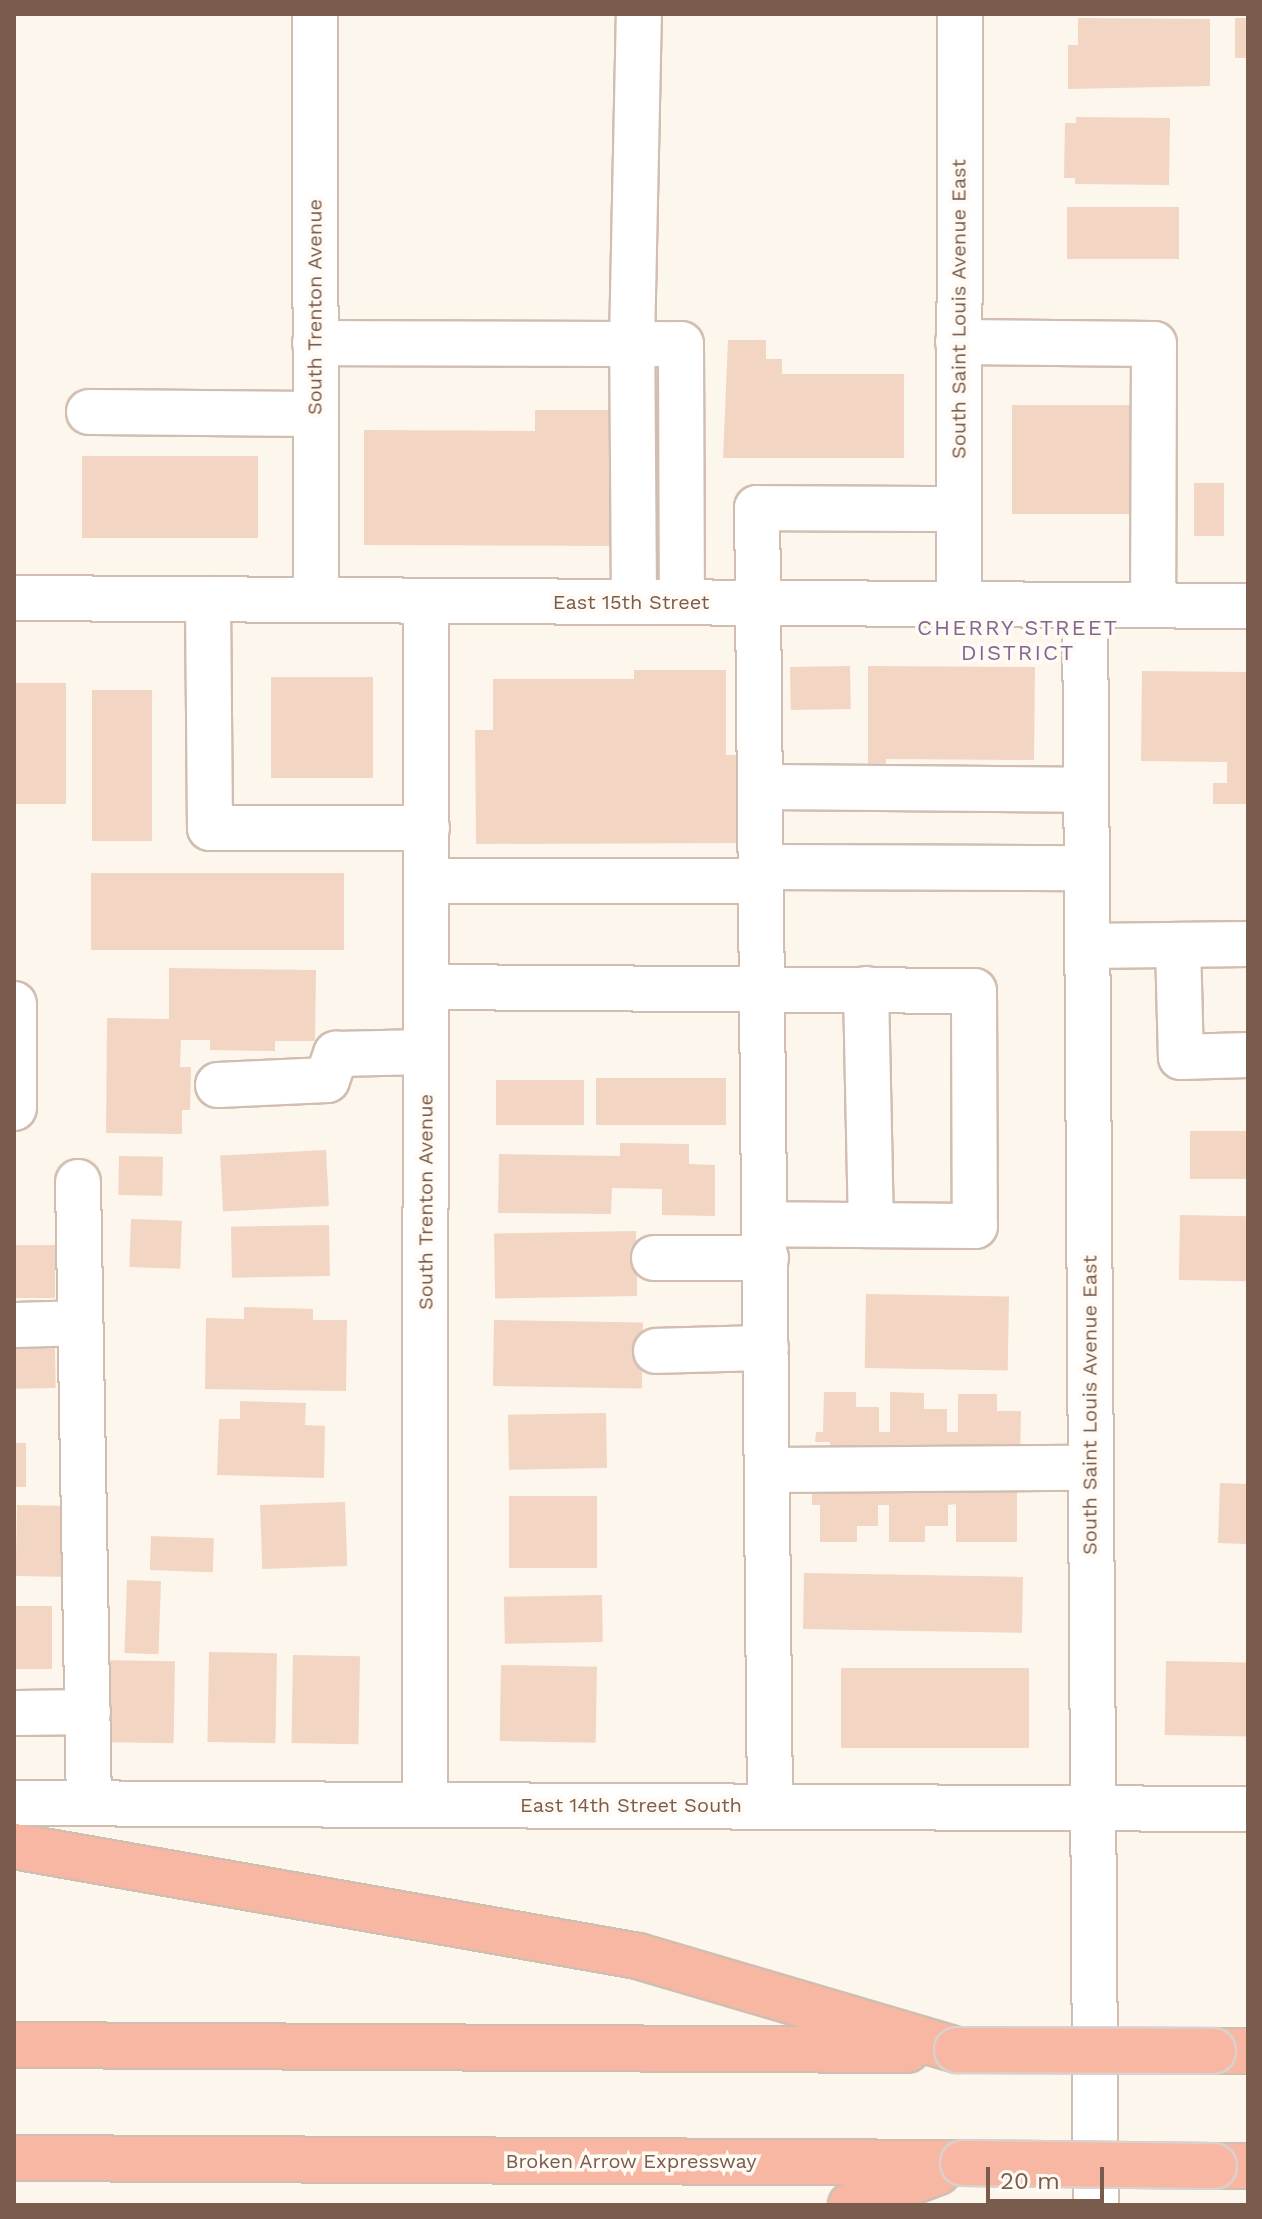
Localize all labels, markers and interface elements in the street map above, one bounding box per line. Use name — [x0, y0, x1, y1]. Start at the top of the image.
street label: South Saint Louis Avenue East — [947, 159, 971, 459]
street label: South Trenton Avenue — [303, 198, 327, 416]
street label: East 15th Street — [552, 590, 710, 614]
district label: CHERRY STREET DISTRICT — [917, 614, 1119, 666]
street label: South Trenton Avenue — [414, 1093, 438, 1311]
street label: South Saint Louis Avenue East — [1078, 1255, 1102, 1555]
street label: East 14th Street South — [520, 1793, 742, 1817]
street label: Broken Arrow Expressway — [505, 2149, 757, 2173]
scale bar — [990, 2151, 1108, 2201]
text: 20 m — [1000, 2167, 1060, 2195]

